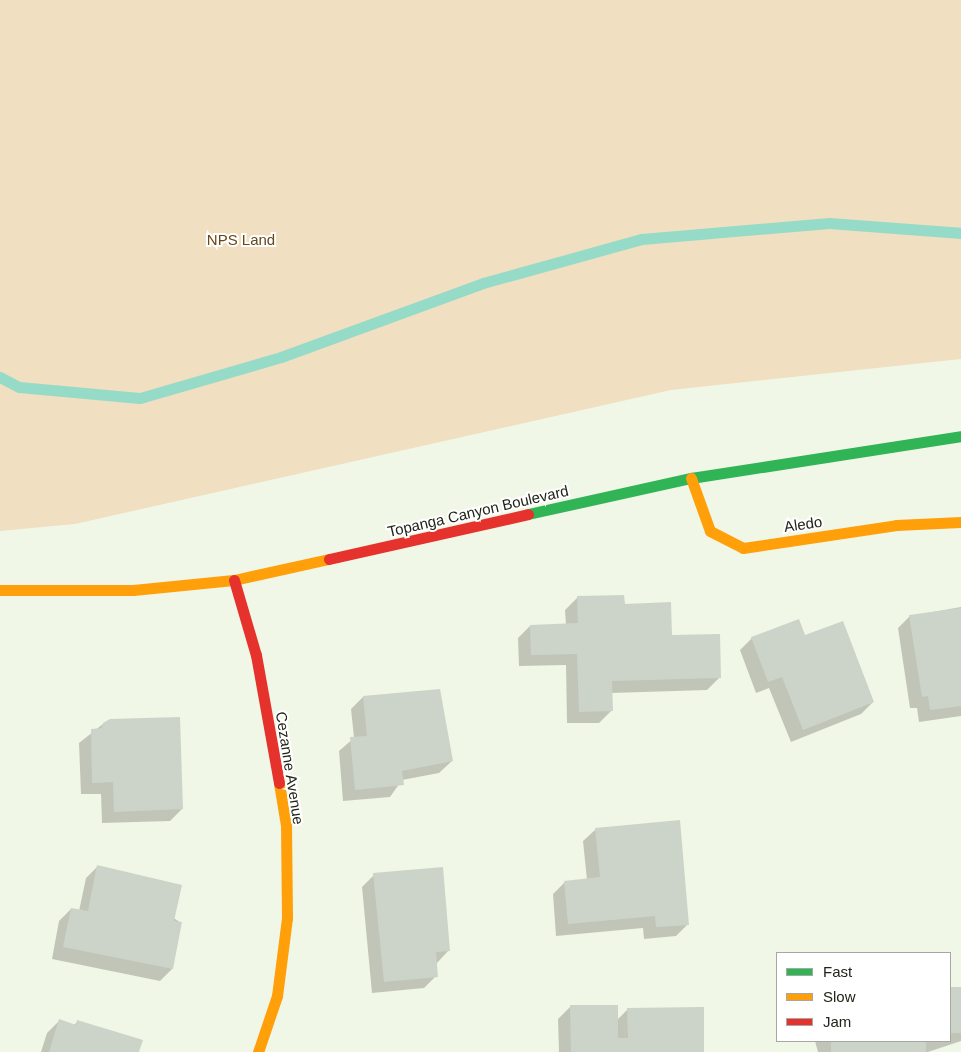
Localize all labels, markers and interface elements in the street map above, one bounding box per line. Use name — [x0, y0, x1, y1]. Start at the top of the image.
park label: NPS Land — [207, 231, 275, 249]
street label: Topanga Canyon Boulevard — [386, 481, 570, 541]
street label: Aledo — [783, 512, 823, 536]
street label: Cezanne Avenue — [272, 710, 308, 826]
legend — [776, 952, 951, 1042]
text: Fast — [823, 963, 852, 980]
text: Slow — [823, 988, 856, 1005]
text: Jam — [823, 1013, 851, 1030]

